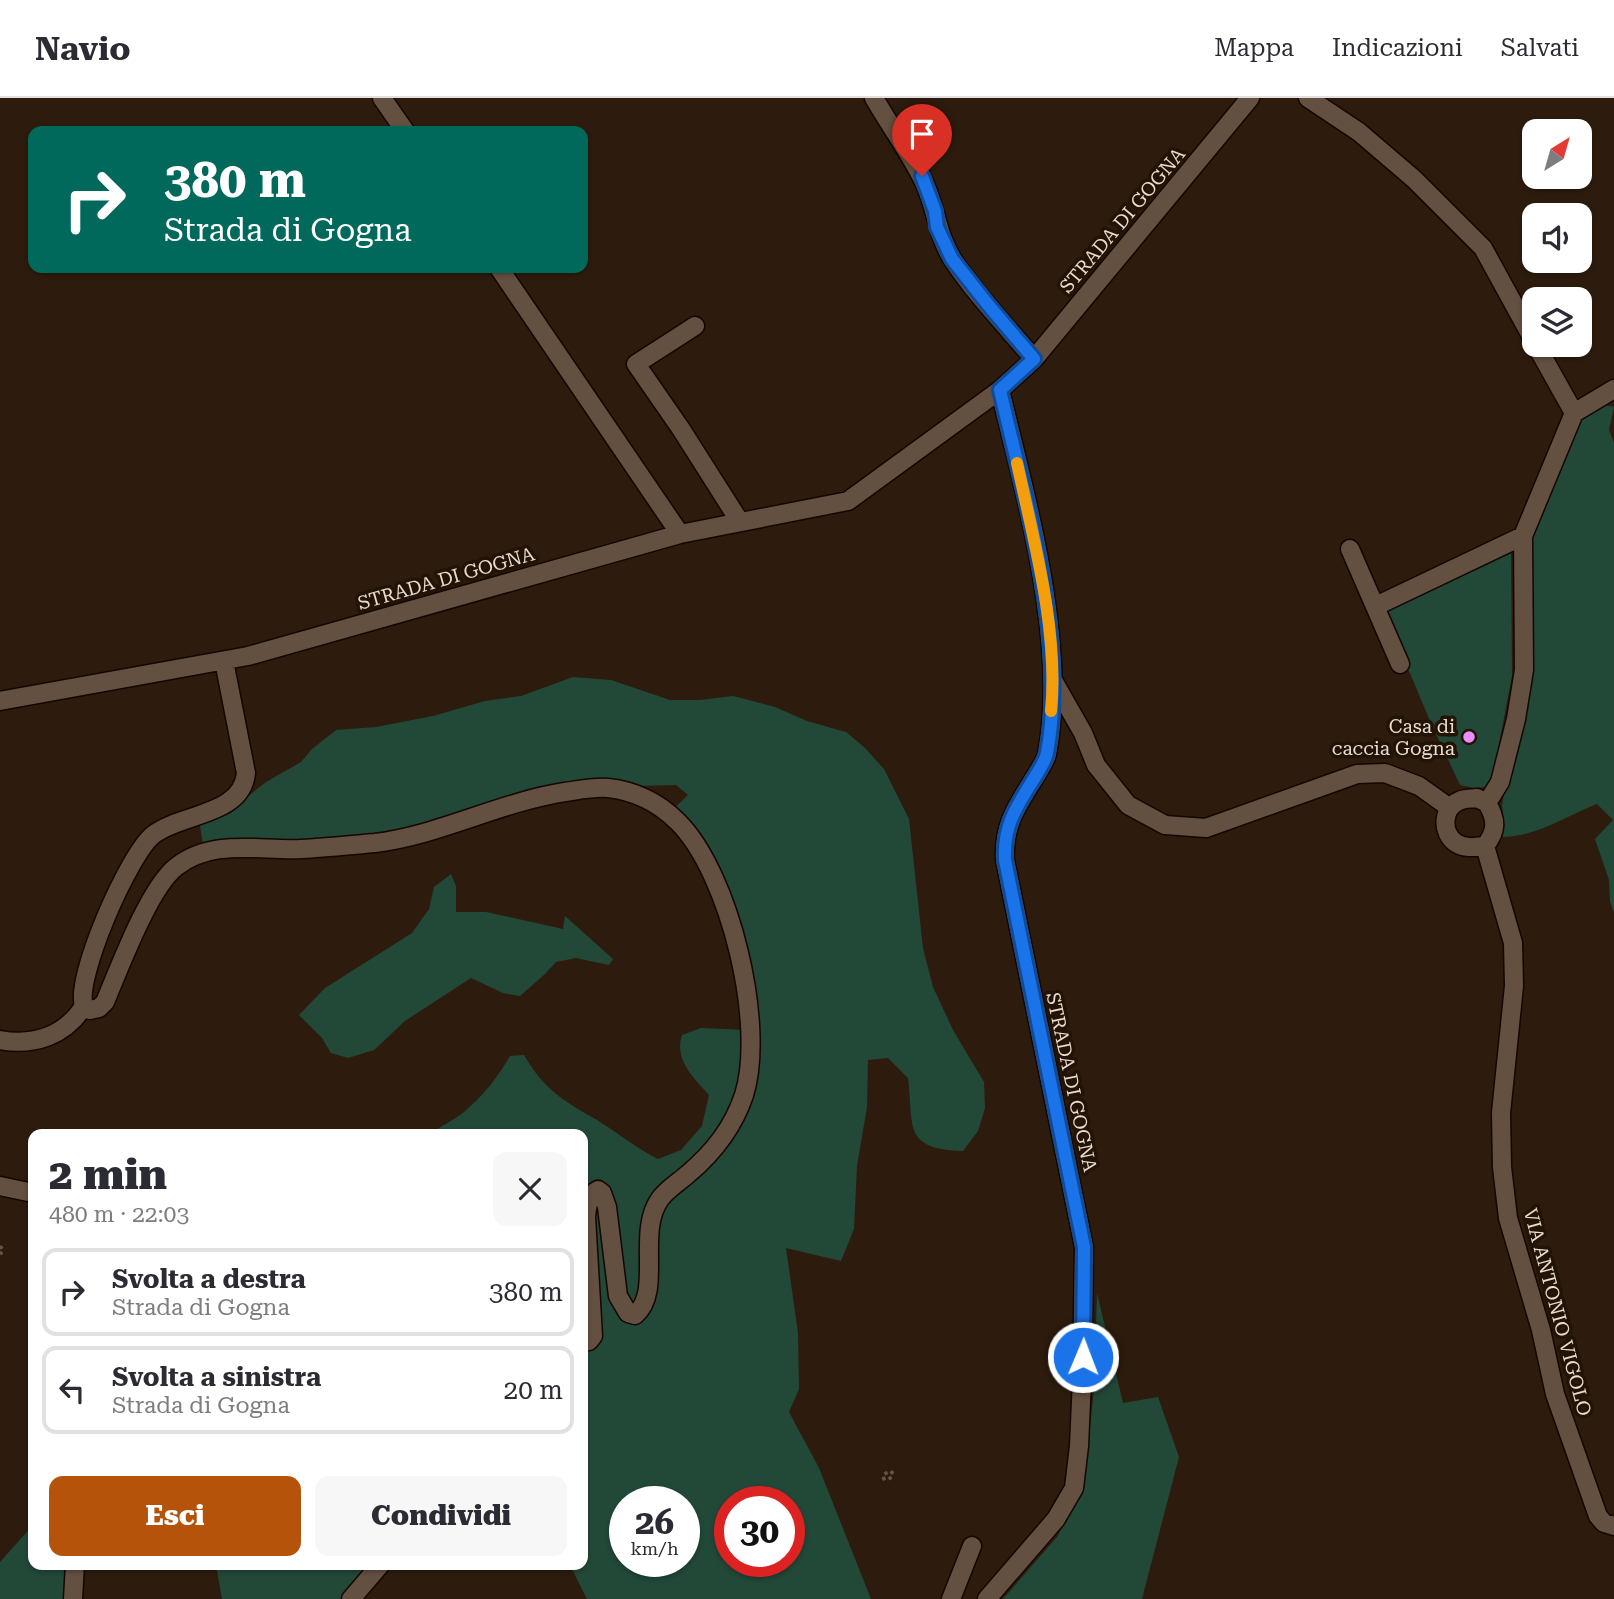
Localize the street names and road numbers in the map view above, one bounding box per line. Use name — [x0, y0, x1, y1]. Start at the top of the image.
street label: STRADA DI GOGNA — [1055, 142, 1190, 298]
street label: STRADA DI GOGNA — [355, 542, 538, 615]
street label: STRADA DI GOGNA — [1041, 990, 1102, 1175]
street label: VIA ANTONIO VIGOLO — [1519, 1206, 1596, 1418]

